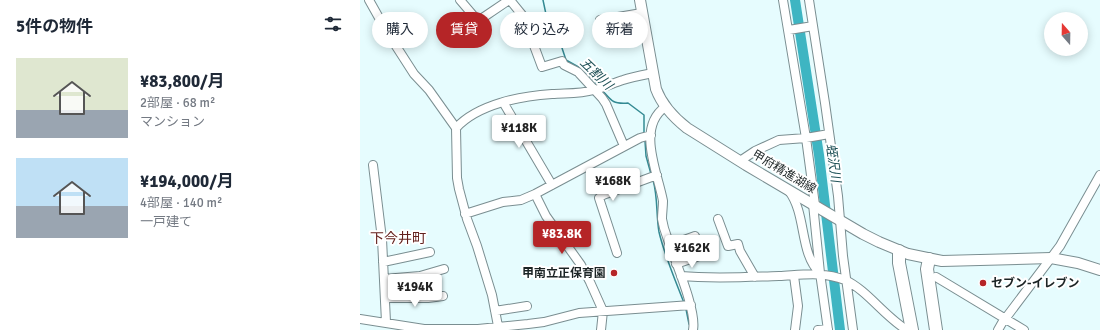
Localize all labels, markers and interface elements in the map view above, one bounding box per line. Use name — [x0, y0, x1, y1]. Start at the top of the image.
chip: 購入 — [372, 12, 428, 48]
chip: 賃貸 — [436, 12, 492, 48]
chip: 絞り込み — [500, 12, 584, 48]
chip: 新着 — [592, 12, 648, 48]
north arrow — [1044, 12, 1088, 56]
map controls — [1044, 12, 1088, 56]
icon: filters — [322, 13, 344, 35]
text: 5件の物件 — [16, 16, 93, 37]
water label: 五割川 — [576, 55, 617, 95]
text: ¥83,800/月 — [140, 71, 225, 92]
icon: home — [48, 74, 96, 122]
text: 2部屋 · 68 m² — [140, 95, 215, 111]
text: マンション — [140, 114, 205, 130]
pin: ¥118K — [491, 115, 547, 149]
text: ¥118K — [501, 120, 537, 136]
water label: 蛭沢川 — [822, 143, 844, 185]
street label: 甲府精進湖線 — [749, 147, 819, 197]
pin: ¥168K — [585, 168, 641, 202]
text: ¥194,000/月 — [140, 171, 234, 192]
text: ¥168K — [595, 173, 631, 189]
icon: home — [48, 174, 96, 222]
text: 4部屋 · 140 m² — [140, 195, 222, 211]
text: 一戸建て — [140, 214, 192, 230]
pin: ¥83.8K — [529, 221, 595, 255]
text: ¥83.8K — [542, 226, 582, 242]
district label: 下今井町 — [370, 230, 426, 247]
pin: ¥162K — [664, 235, 720, 269]
text: ¥162K — [674, 240, 710, 256]
place label: 甲南立正保育園 — [522, 266, 606, 281]
marker: 甲南立正保育園 — [609, 268, 619, 278]
pin: ¥194K — [387, 274, 443, 308]
place label: セブン-イレブン — [991, 276, 1080, 291]
marker: セブン-イレブン — [978, 278, 988, 288]
text: ¥194K — [397, 279, 433, 295]

